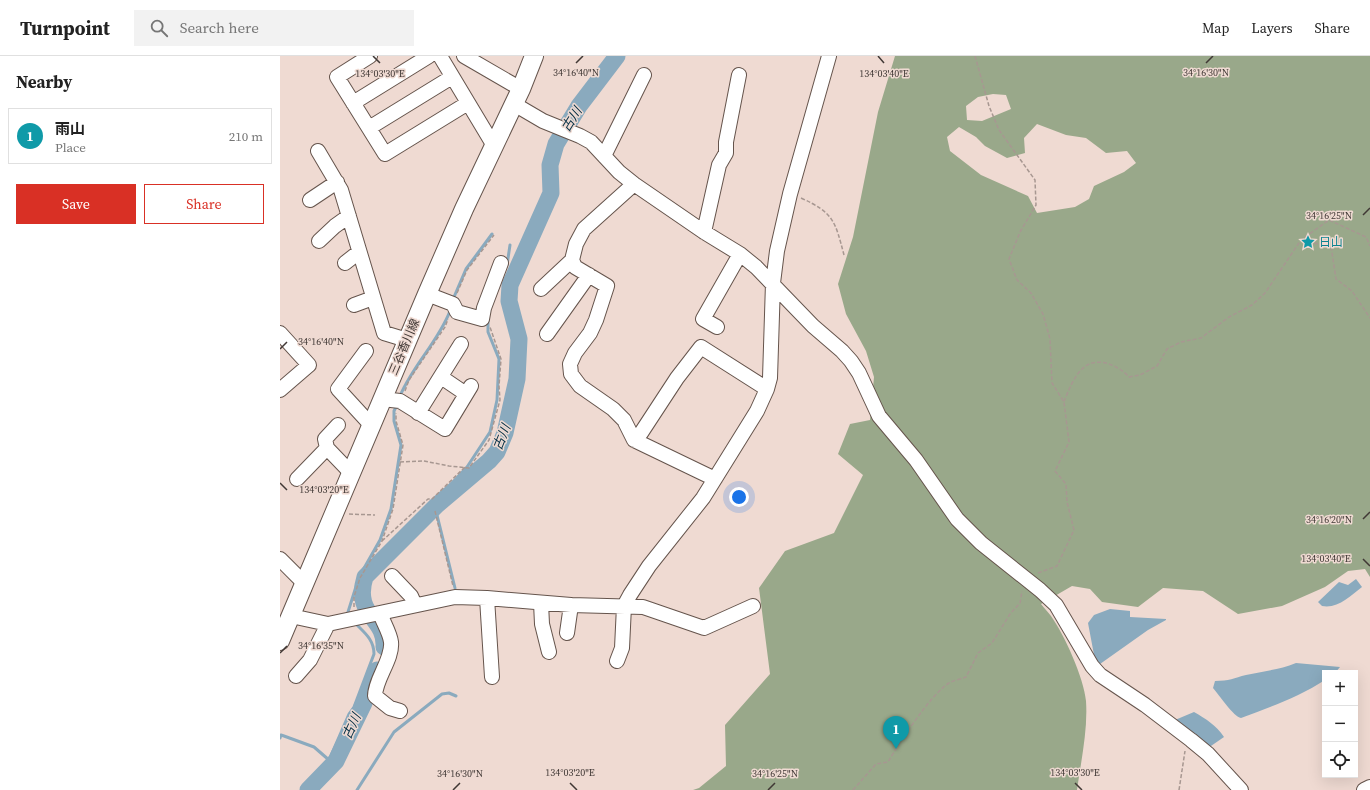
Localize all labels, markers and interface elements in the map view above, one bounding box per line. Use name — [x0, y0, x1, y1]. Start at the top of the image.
search box — [134, 10, 414, 46]
text: Turnpoint — [20, 15, 110, 41]
icon: search — [148, 17, 170, 39]
text: Search here — [180, 17, 259, 38]
text: Map — [1202, 18, 1229, 38]
text: Layers — [1251, 18, 1293, 38]
text: Share — [1315, 18, 1350, 38]
text: 34°16'40"N — [553, 66, 599, 79]
text: 34°16'30"N — [1183, 66, 1229, 79]
text: 134°03'30"E — [355, 67, 405, 80]
text: 134°03'40"E — [859, 67, 909, 80]
text: Nearby — [16, 70, 72, 94]
water label: 古川 — [557, 102, 587, 135]
text: 雨山 — [55, 118, 85, 139]
text: 1 — [26, 128, 34, 145]
text: 210 m — [229, 128, 263, 145]
text: Place — [55, 139, 86, 156]
button: Save — [16, 184, 136, 224]
button: Share — [144, 184, 264, 224]
text: 34°16'25"N — [1306, 209, 1352, 222]
place icon: 日山 — [1300, 234, 1316, 250]
place label: 日山 — [1319, 234, 1343, 250]
street label: 三谷香川線 — [385, 316, 423, 378]
text: 34°16'40"N — [298, 335, 344, 348]
water label: 古川 — [489, 420, 515, 452]
text: 134°03'20"E — [299, 483, 349, 496]
your location — [729, 487, 749, 507]
text: 34°16'20"N — [1306, 513, 1352, 526]
text: 134°03'40"E — [1301, 552, 1351, 565]
text: 34°16'35"N — [298, 639, 344, 652]
map controls — [1322, 670, 1358, 778]
button: + — [1322, 670, 1358, 706]
button: − — [1322, 706, 1358, 742]
water label: 古川 — [338, 709, 365, 742]
pin: 1 — [883, 716, 909, 749]
button: locate — [1322, 742, 1358, 778]
text: 134°03'20"E — [545, 766, 595, 779]
text: 134°03'30"E — [1050, 766, 1100, 779]
text: 34°16'30"N — [437, 767, 483, 780]
text: 34°16'25"N — [752, 767, 798, 780]

